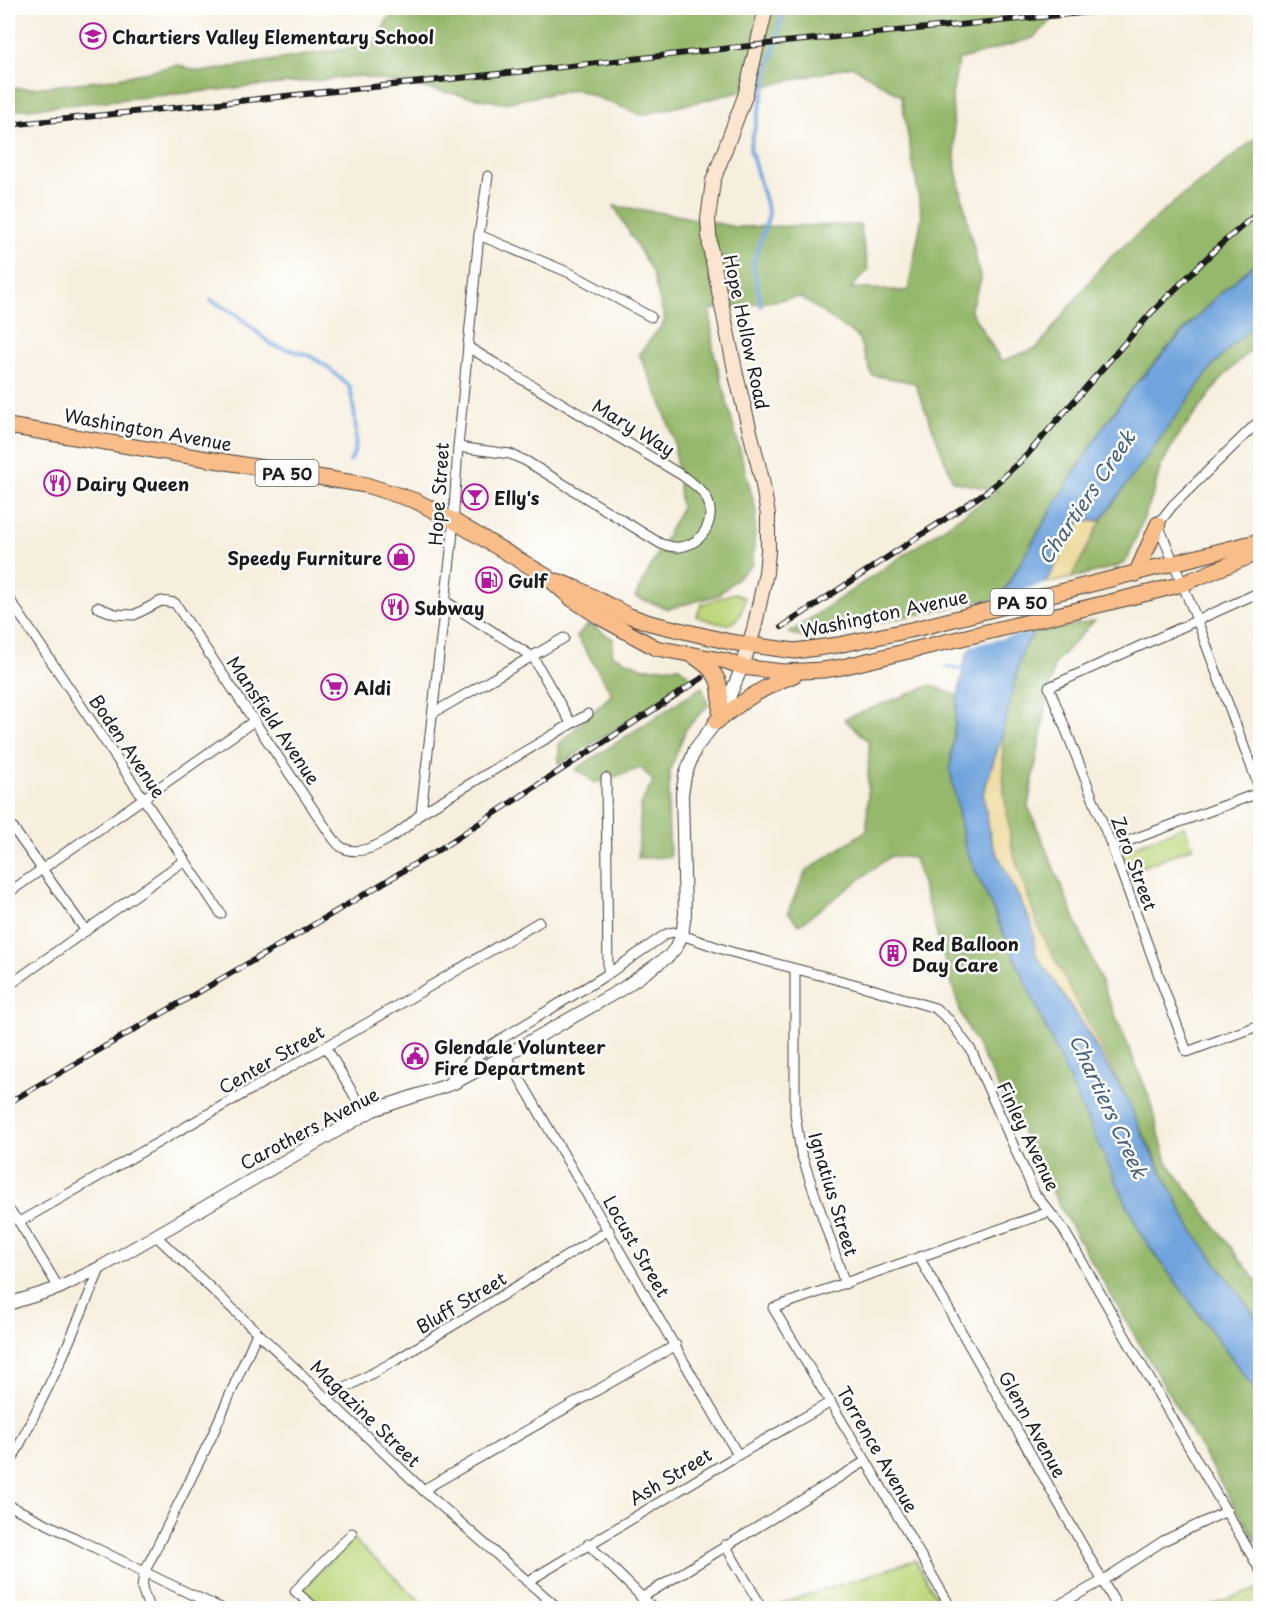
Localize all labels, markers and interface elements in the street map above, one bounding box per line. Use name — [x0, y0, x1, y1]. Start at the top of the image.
school or university icon: Chartiers Valley Elementary School — [78, 21, 108, 51]
place label: Chartiers Valley Elementary School — [112, 23, 434, 50]
street label: Hope Hollow Road — [717, 252, 777, 412]
street label: Mary Way — [587, 392, 681, 462]
street label: Washington Avenue — [62, 401, 234, 457]
water label: Chartiers Creek — [1030, 423, 1143, 570]
street label: Hope Street — [421, 442, 455, 546]
road number: PA 50 — [256, 460, 318, 486]
restaurant icon: Dairy Queen — [42, 468, 72, 498]
place label: Dairy Queen — [76, 470, 189, 497]
bar icon: Elly's — [460, 482, 490, 512]
place label: Elly's — [494, 484, 540, 511]
shop icon: Speedy Furniture — [386, 542, 416, 572]
place label: Speedy Furniture — [227, 544, 382, 571]
fuel station icon: Gulf — [474, 565, 504, 595]
place label: Gulf — [508, 567, 548, 594]
street label: Washington Avenue — [798, 582, 970, 644]
road number: PA 50 — [990, 589, 1054, 615]
restaurant icon: Subway — [380, 592, 410, 622]
place label: Subway — [414, 594, 484, 621]
street label: Mansfield Avenue — [221, 650, 327, 790]
supermarket icon: Aldi — [319, 672, 349, 702]
place label: Aldi — [354, 674, 391, 701]
street label: Boden Avenue — [83, 689, 173, 803]
street label: Zero Street — [1105, 812, 1165, 914]
place label: Red Balloon Day Care — [912, 930, 1019, 978]
building icon: Red Balloon Day Care — [878, 938, 908, 968]
street label: Center Street — [213, 1018, 329, 1100]
water label: Chartiers Creek — [1062, 1029, 1156, 1184]
place label: Glendale Volunteer Fire Department — [434, 1033, 606, 1081]
public building icon: Glendale Volunteer Fire Department — [400, 1041, 430, 1071]
street label: Finley Avenue — [991, 1077, 1067, 1196]
street label: Carothers Avenue — [235, 1080, 383, 1176]
street label: Ignatius Street — [802, 1129, 866, 1259]
street label: Locust Street — [597, 1190, 677, 1302]
street label: Bluff Street — [411, 1264, 511, 1340]
street label: Magazine Street — [305, 1353, 427, 1473]
street label: Glenn Avenue — [992, 1366, 1074, 1483]
street label: Torrence Avenue — [831, 1381, 925, 1517]
street label: Ash Street — [623, 1441, 717, 1511]

